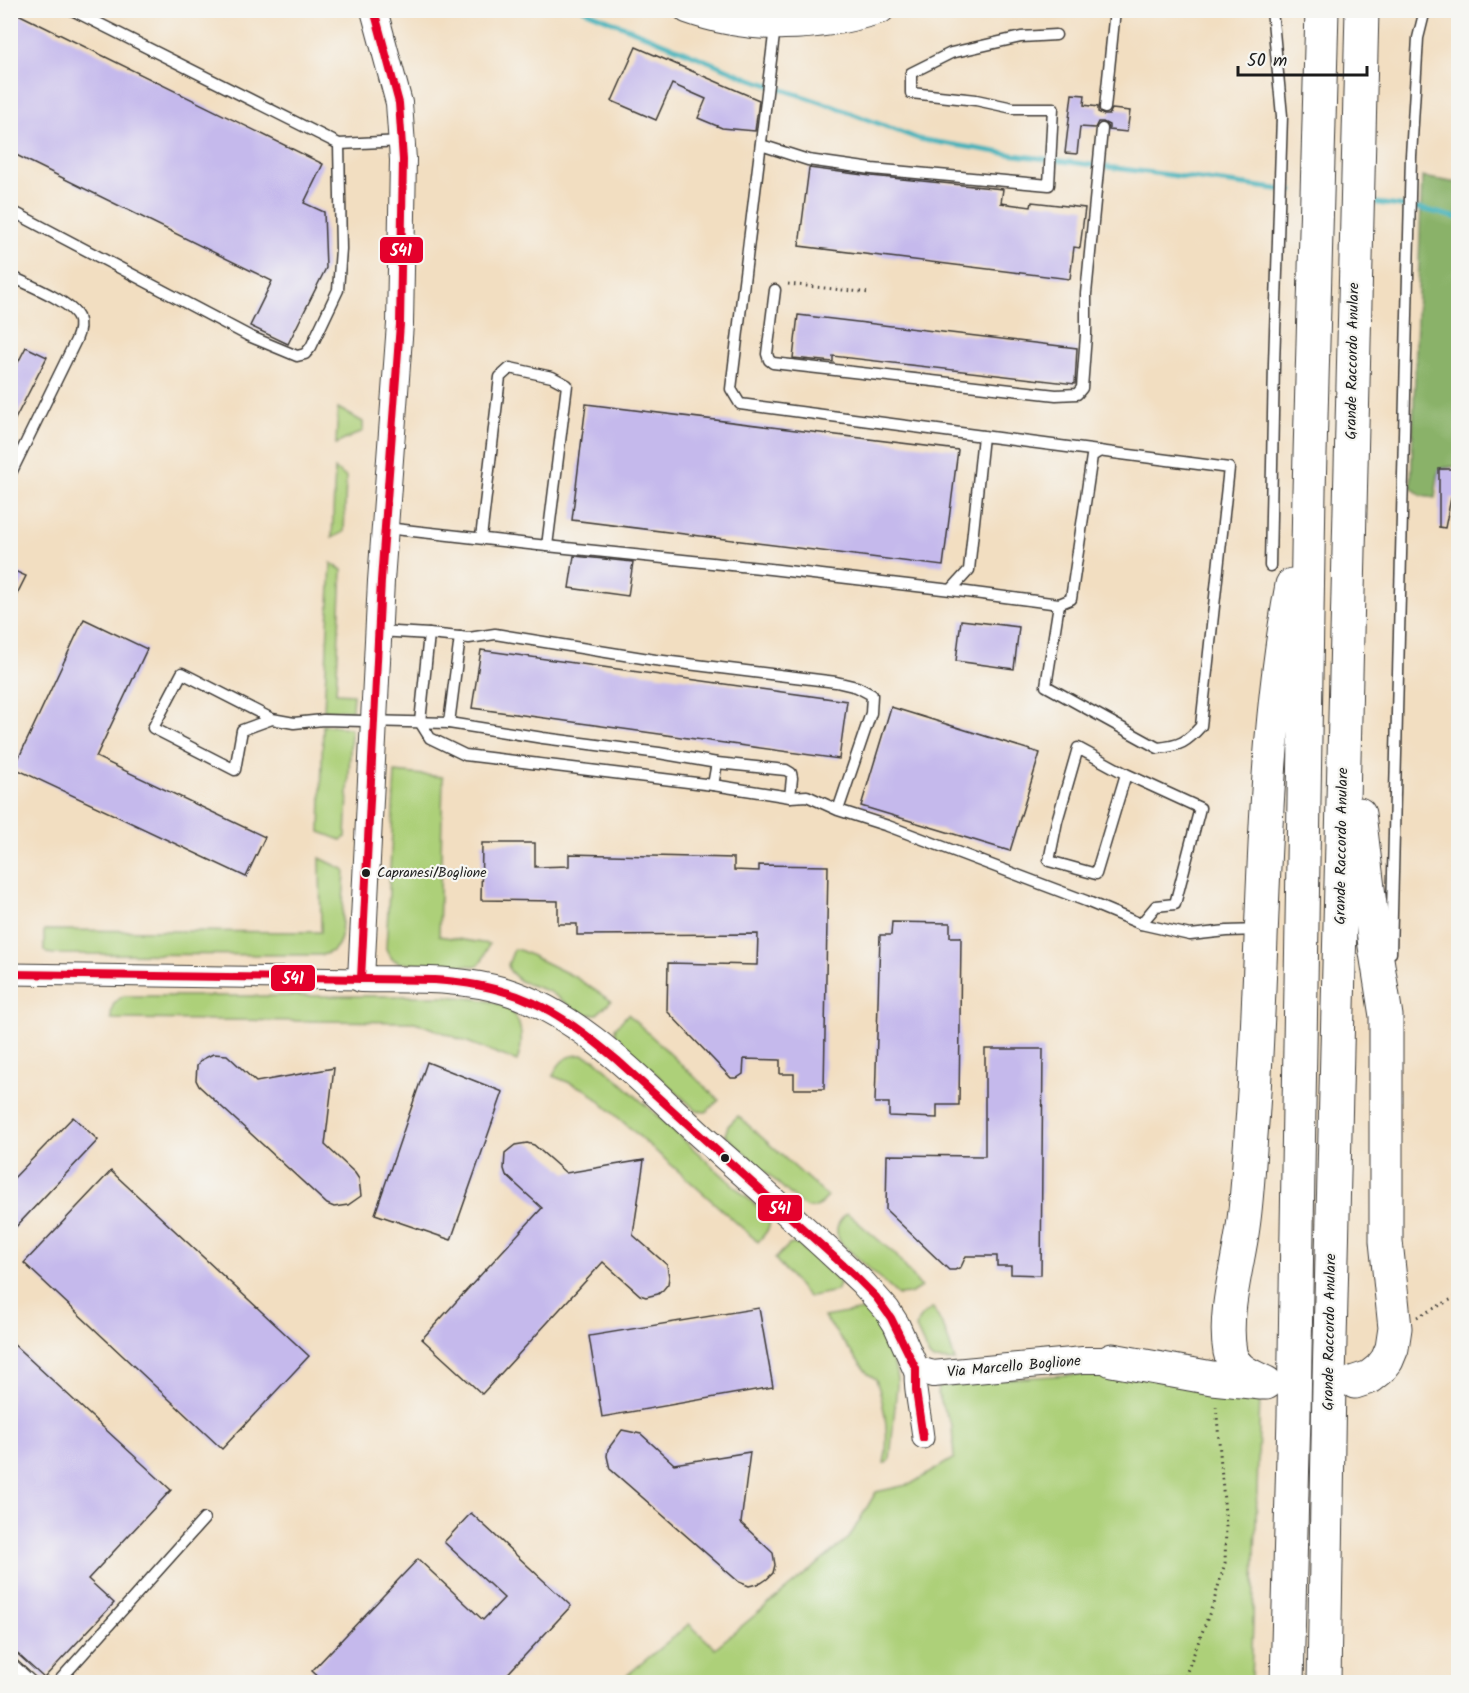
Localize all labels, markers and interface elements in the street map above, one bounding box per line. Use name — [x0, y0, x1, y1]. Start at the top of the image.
scale bar — [1238, 39, 1367, 77]
text: 50 m — [1247, 47, 1287, 76]
line badge: 541 — [379, 236, 424, 264]
text: 541 — [389, 239, 412, 264]
street label: Grande Raccordo Anulare — [1340, 282, 1366, 440]
street label: Grande Raccordo Anulare — [1329, 767, 1355, 925]
place label: Capranesi/Boglione — [377, 862, 487, 884]
marker: Capranesi/Boglione — [360, 867, 372, 879]
line badge: 541 — [270, 964, 316, 992]
text: 541 — [281, 967, 304, 992]
unlabelled marker — [719, 1152, 731, 1164]
line badge: 541 — [757, 1194, 803, 1222]
text: 541 — [768, 1197, 791, 1222]
street label: Grande Raccordo Anulare — [1317, 1253, 1343, 1411]
street label: Via Marcello Boglione — [946, 1349, 1082, 1385]

